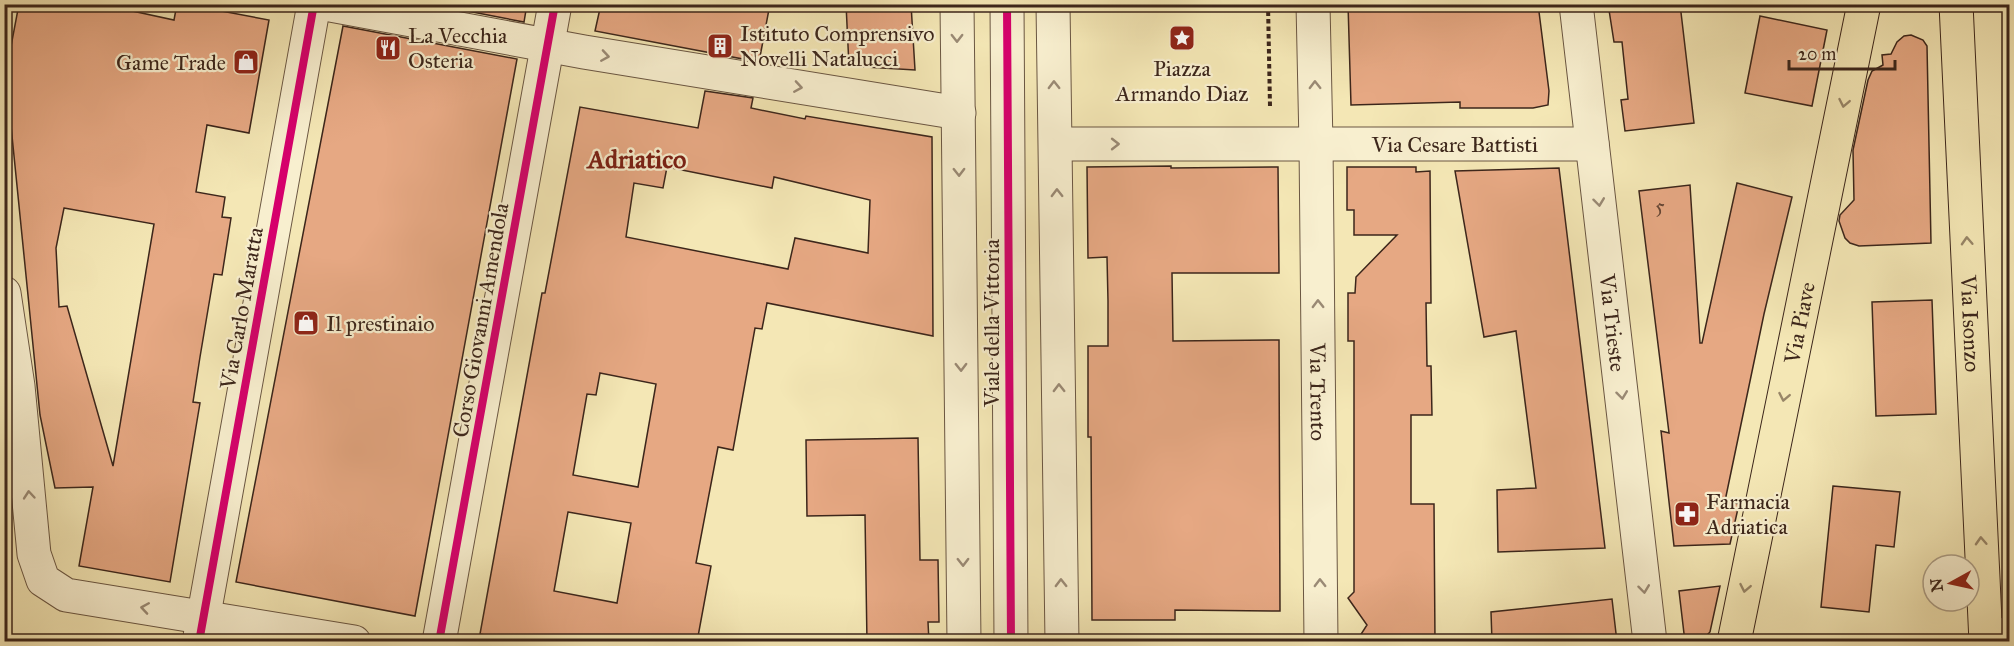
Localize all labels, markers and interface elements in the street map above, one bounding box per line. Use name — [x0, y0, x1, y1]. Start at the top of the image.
place label: Istituto Comprensivo Novelli Natalucci — [740, 20, 935, 72]
place label: La Vecchia Osteria — [408, 22, 508, 74]
place icon: Piazza Armando Diaz — [1167, 23, 1197, 53]
building icon: Istituto Comprensivo Novelli Natalucci — [705, 31, 735, 61]
restaurant icon: La Vecchia Osteria — [373, 33, 403, 63]
one-way arrow — [951, 33, 963, 42]
scale bar — [1789, 33, 1896, 71]
text: 20 m — [1798, 43, 1836, 65]
shop icon: Game Trade — [231, 47, 261, 77]
place label: Game Trade — [116, 49, 226, 76]
one-way arrow — [600, 49, 610, 62]
place label: Piazza Armando Diaz — [1115, 55, 1248, 107]
one-way arrow — [793, 80, 803, 93]
one-way arrow — [1048, 81, 1060, 90]
one-way arrow — [1309, 81, 1321, 90]
one-way arrow — [1838, 98, 1851, 108]
street label: Via Cesare Battisti — [1371, 131, 1538, 158]
one-way arrow — [1110, 138, 1119, 150]
district label: Adriatico — [586, 143, 686, 175]
one-way arrow — [953, 167, 965, 176]
one-way arrow — [1051, 189, 1063, 198]
house number: 5 — [1655, 194, 1665, 218]
one-way arrow — [1592, 197, 1605, 206]
street label: Corso Giovanni Amendola — [447, 200, 515, 439]
street label: Via Carlo Maratta — [214, 224, 269, 392]
one-way arrow — [1961, 237, 1974, 246]
street label: Viale della Vittoria — [978, 238, 1005, 408]
street label: Via Trieste — [1593, 272, 1632, 373]
street label: Via Isonzo — [1955, 273, 1986, 373]
street label: Via Piave — [1778, 279, 1821, 367]
one-way arrow — [1311, 300, 1324, 309]
shop icon: Il prestinaio — [291, 308, 321, 338]
place label: Il prestinaio — [326, 310, 435, 337]
street label: Via Trento — [1304, 342, 1332, 441]
one-way arrow — [955, 362, 967, 371]
one-way arrow — [1053, 384, 1065, 393]
one-way arrow — [1615, 391, 1627, 400]
one-way arrow — [1778, 392, 1791, 402]
place label: Farmacia Adriatica — [1705, 488, 1791, 540]
one-way arrow — [23, 490, 36, 499]
pharmacy icon: Farmacia Adriatica — [1672, 499, 1702, 529]
one-way arrow — [1975, 537, 1988, 546]
north arrow — [1921, 553, 1981, 613]
one-way arrow — [957, 557, 969, 566]
text: N — [1926, 577, 1947, 593]
one-way arrow — [1055, 579, 1068, 588]
one-way arrow — [1314, 579, 1327, 588]
one-way arrow — [1739, 583, 1752, 593]
one-way arrow — [1638, 585, 1650, 594]
one-way arrow — [140, 602, 150, 615]

